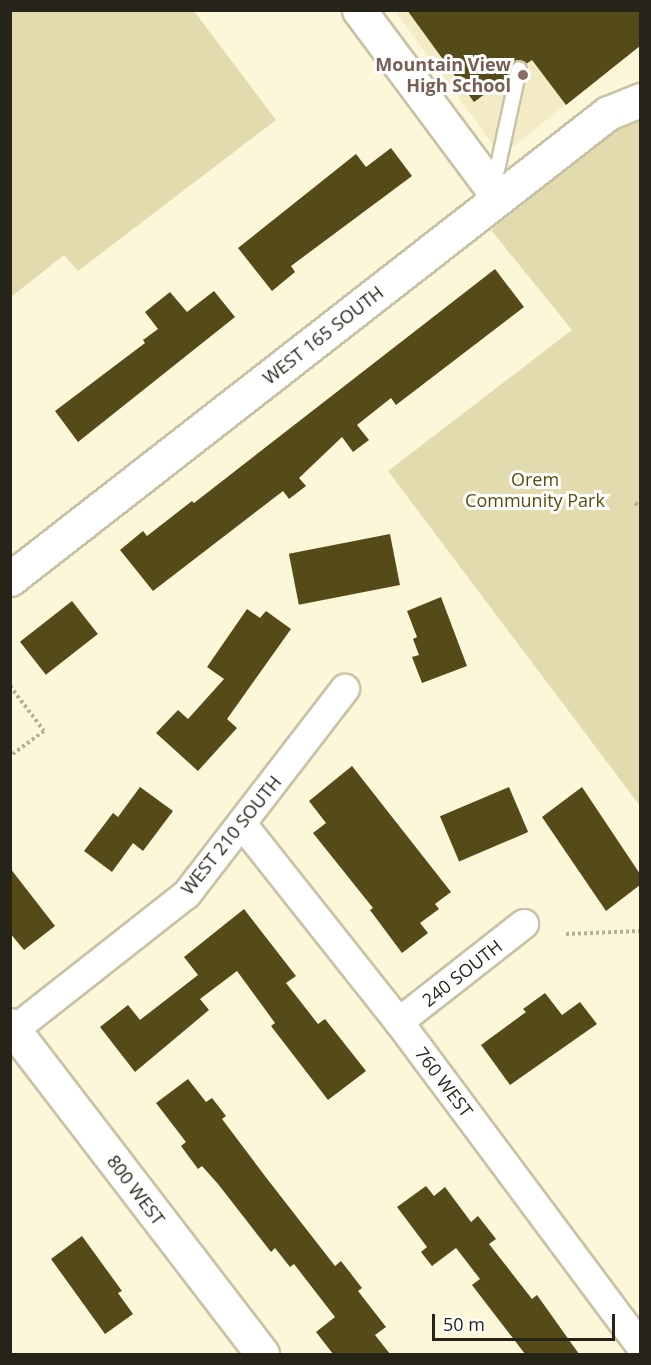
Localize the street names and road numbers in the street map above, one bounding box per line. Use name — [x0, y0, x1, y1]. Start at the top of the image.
street label: WEST 165 SOUTH — [259, 281, 387, 389]
street label: WEST 210 SOUTH — [176, 771, 286, 899]
street label: 240 SOUTH — [418, 935, 506, 1011]
street label: 760 WEST — [411, 1043, 477, 1121]
street label: 800 WEST — [103, 1151, 169, 1229]

